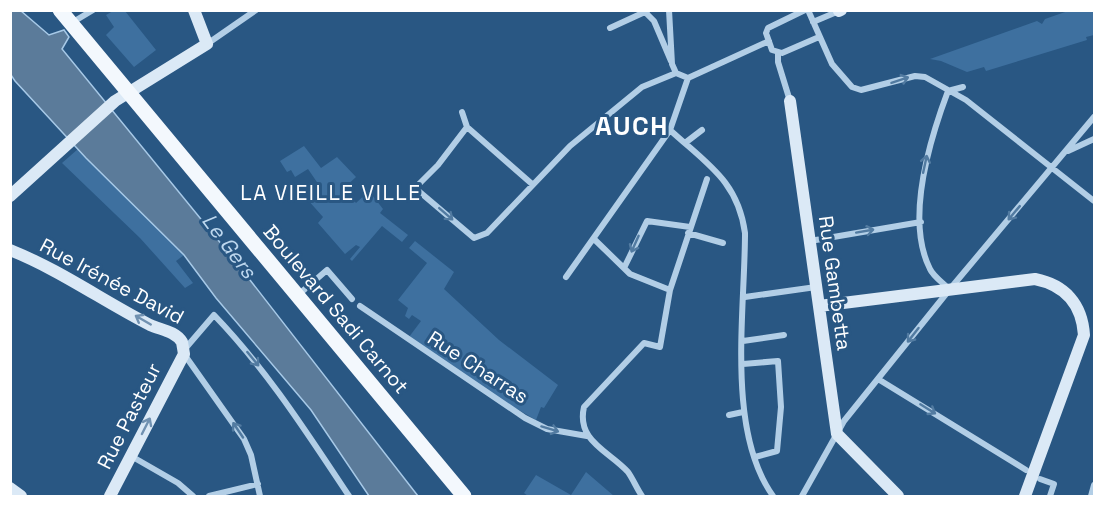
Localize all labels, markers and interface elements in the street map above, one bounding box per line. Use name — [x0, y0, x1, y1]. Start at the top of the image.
one-way arrow — [890, 74, 909, 85]
district label: AUCH — [595, 109, 669, 143]
one-way arrow — [920, 154, 931, 174]
district label: LA VIEILLE VILLE — [240, 179, 422, 206]
one-way arrow — [1008, 205, 1021, 221]
water label: Le Gers — [196, 208, 263, 284]
one-way arrow — [438, 208, 454, 221]
street label: Rue Gambetta — [813, 214, 857, 352]
street label: Boulevard Sadi Carnot — [258, 219, 414, 399]
one-way arrow — [855, 225, 875, 236]
street label: Rue Irénée David — [35, 232, 189, 330]
one-way arrow — [629, 234, 641, 252]
one-way arrow — [135, 314, 152, 326]
street label: Rue Charras — [423, 325, 533, 409]
one-way arrow — [907, 327, 920, 343]
one-way arrow — [246, 351, 259, 367]
street label: Rue Pasteur — [91, 358, 167, 474]
one-way arrow — [919, 404, 936, 416]
one-way arrow — [141, 417, 152, 435]
one-way arrow — [232, 422, 244, 438]
one-way arrow — [540, 424, 559, 435]

